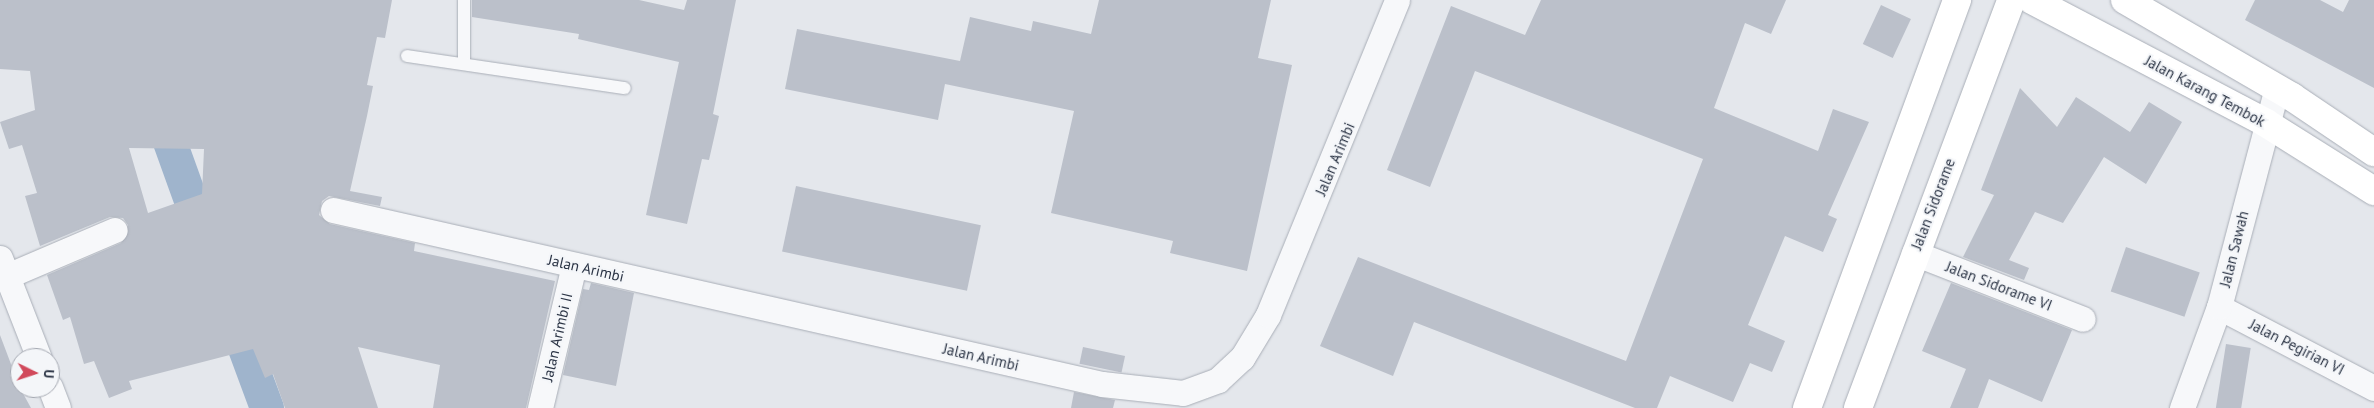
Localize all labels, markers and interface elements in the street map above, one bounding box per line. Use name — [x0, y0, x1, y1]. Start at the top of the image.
street label: Jalan Karang Tembok — [2141, 52, 2269, 130]
street label: Jalan Arimbi — [1311, 120, 1359, 198]
street label: Jalan Sidorame — [1907, 156, 1959, 252]
street label: Jalan Sawah — [2216, 209, 2252, 289]
street label: Jalan Arimbi — [546, 250, 626, 286]
street label: Jalan Sidorame VI — [1943, 257, 2055, 315]
street label: Jalan Arimbi II — [538, 291, 576, 383]
street label: Jalan Pegirian VI — [2246, 315, 2348, 379]
street label: Jalan Arimbi — [941, 339, 1021, 375]
north arrow — [10, 348, 60, 398]
text: U — [40, 369, 58, 379]

